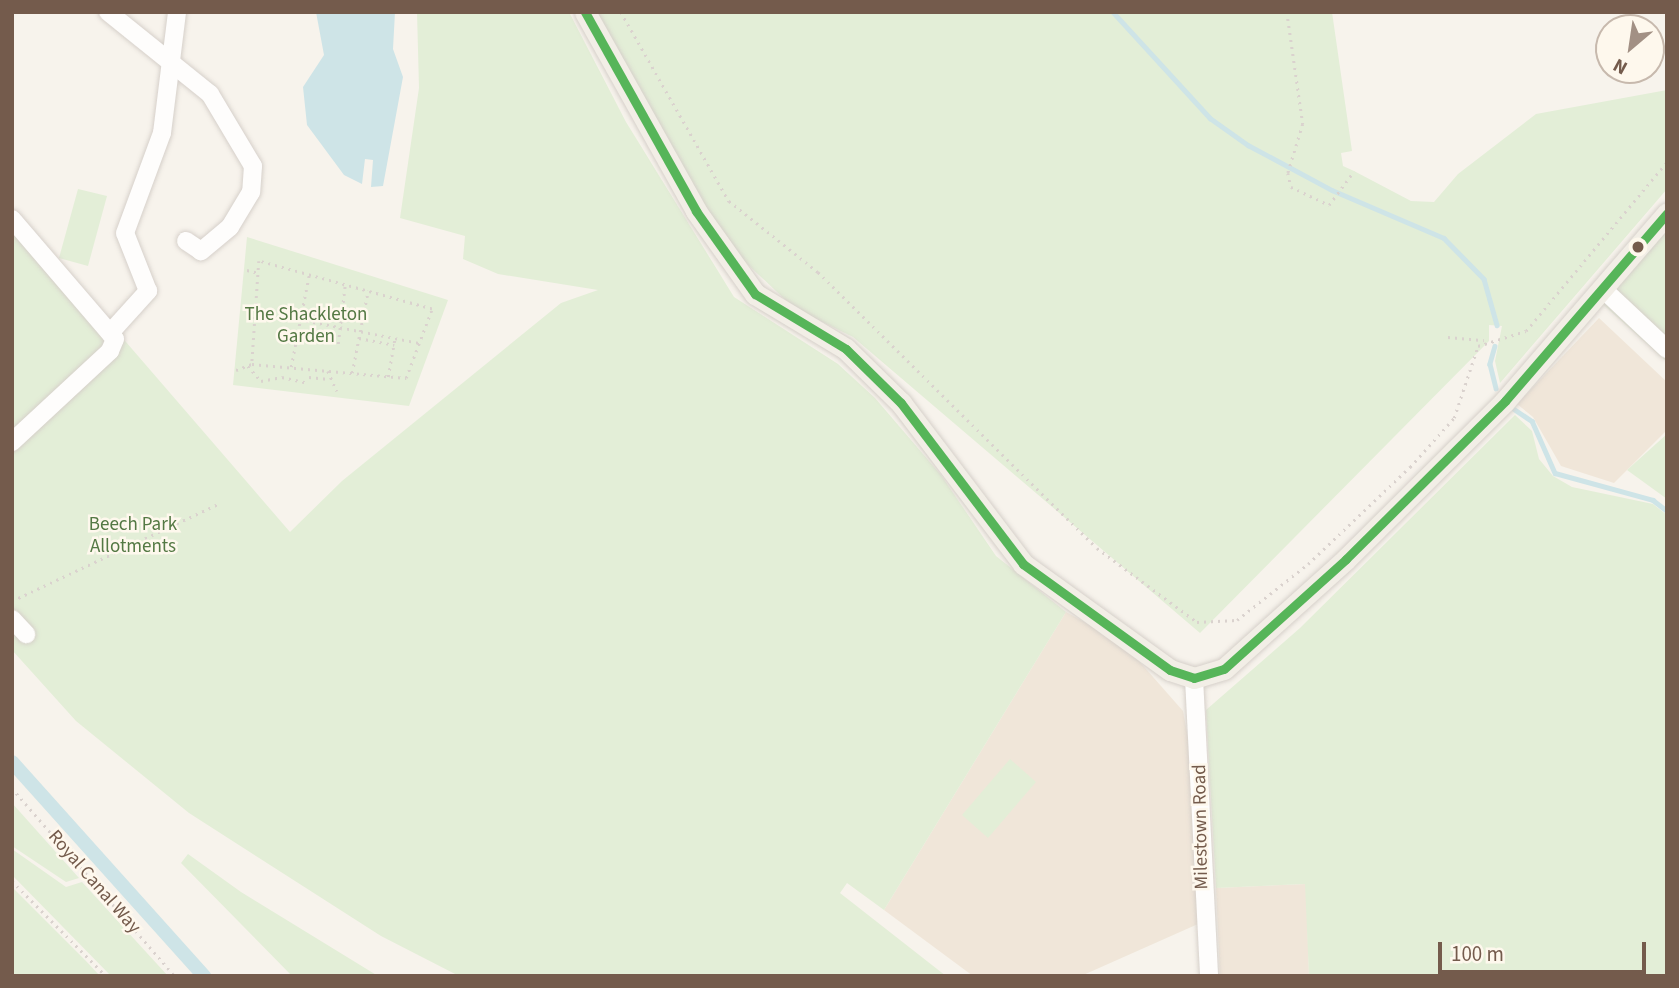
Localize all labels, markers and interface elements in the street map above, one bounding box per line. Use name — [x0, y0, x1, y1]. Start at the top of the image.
north arrow — [1595, 14, 1665, 84]
text: N — [1608, 51, 1633, 81]
unlabelled marker — [1631, 240, 1645, 254]
park label: The Shackleton Garden — [245, 304, 367, 348]
park label: Beech Park Allotments — [89, 514, 177, 558]
street label: Milestown Road — [1189, 764, 1213, 890]
street label: Royal Canal Way — [43, 826, 145, 938]
scale bar — [1441, 928, 1649, 972]
text: 100 m — [1451, 939, 1504, 969]

